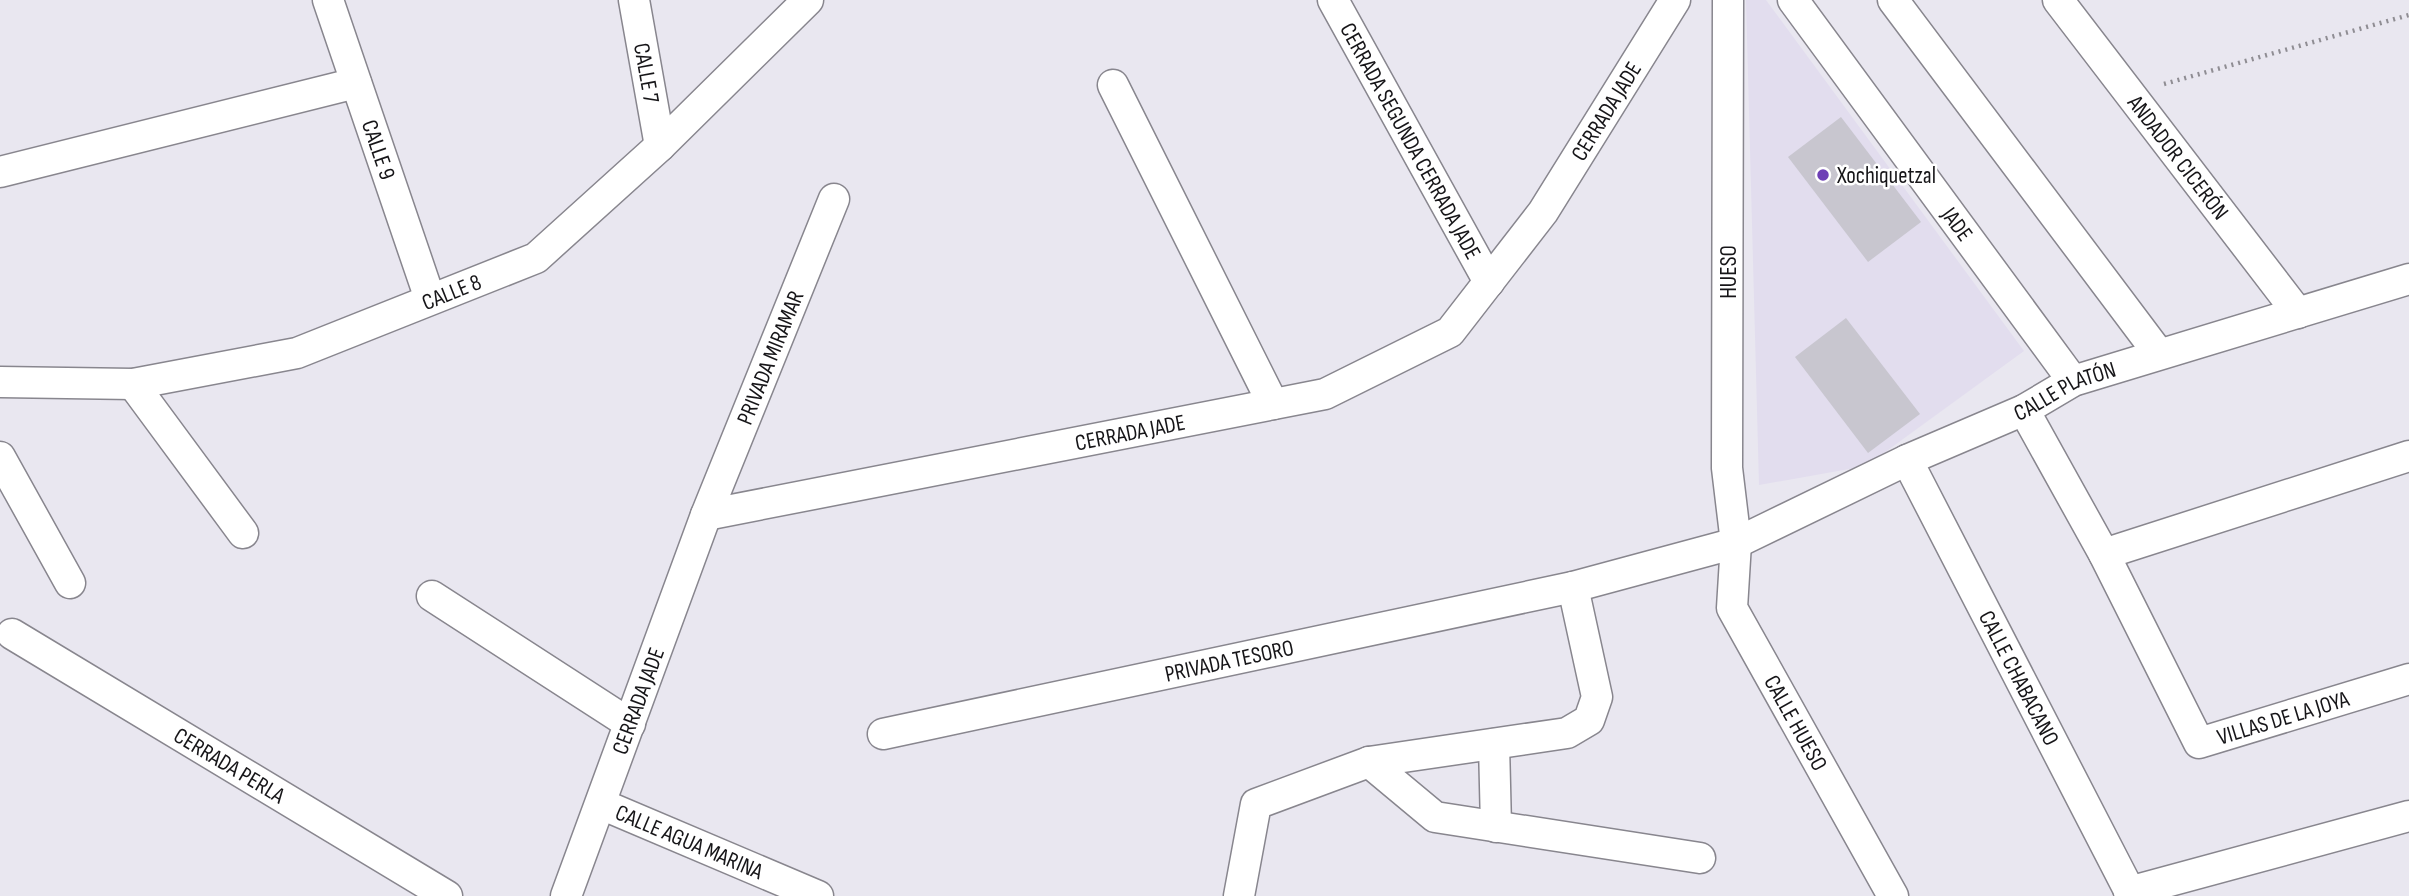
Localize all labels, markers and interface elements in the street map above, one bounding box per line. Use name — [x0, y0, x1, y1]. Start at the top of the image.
street label: CERRADA SEGUNDA CERRADA JADE — [1333, 18, 1487, 265]
street label: CALLE 7 — [627, 41, 665, 105]
street label: CERRADA JADE — [1565, 57, 1648, 166]
street label: ANDADOR CICERÓN — [2120, 89, 2234, 226]
street label: CALLE 9 — [355, 116, 401, 183]
place label: Xochiquetzal — [1836, 162, 1936, 190]
marker: Xochiquetzal — [1815, 167, 1831, 183]
street label: JADE — [1934, 201, 1979, 247]
street label: HUESO — [1715, 245, 1743, 299]
street label: CALLE 8 — [418, 268, 485, 317]
street label: PRIVADA MIRAMAR — [731, 286, 811, 429]
street label: CALLE PLATÓN — [2010, 356, 2119, 428]
street label: CERRADA JADE — [1073, 409, 1188, 458]
street label: CALLE CHABACANO — [1972, 606, 2065, 750]
street label: PRIVADA TESORO — [1162, 634, 1296, 689]
street label: CERRADA JADE — [606, 644, 671, 758]
street label: CALLE HUESO — [1757, 670, 1833, 776]
street label: VILLAS DE LA JOYA — [2214, 685, 2353, 752]
street label: CERRADA PERLA — [168, 722, 290, 810]
street label: CALLE AGUA MARINA — [611, 799, 767, 886]

